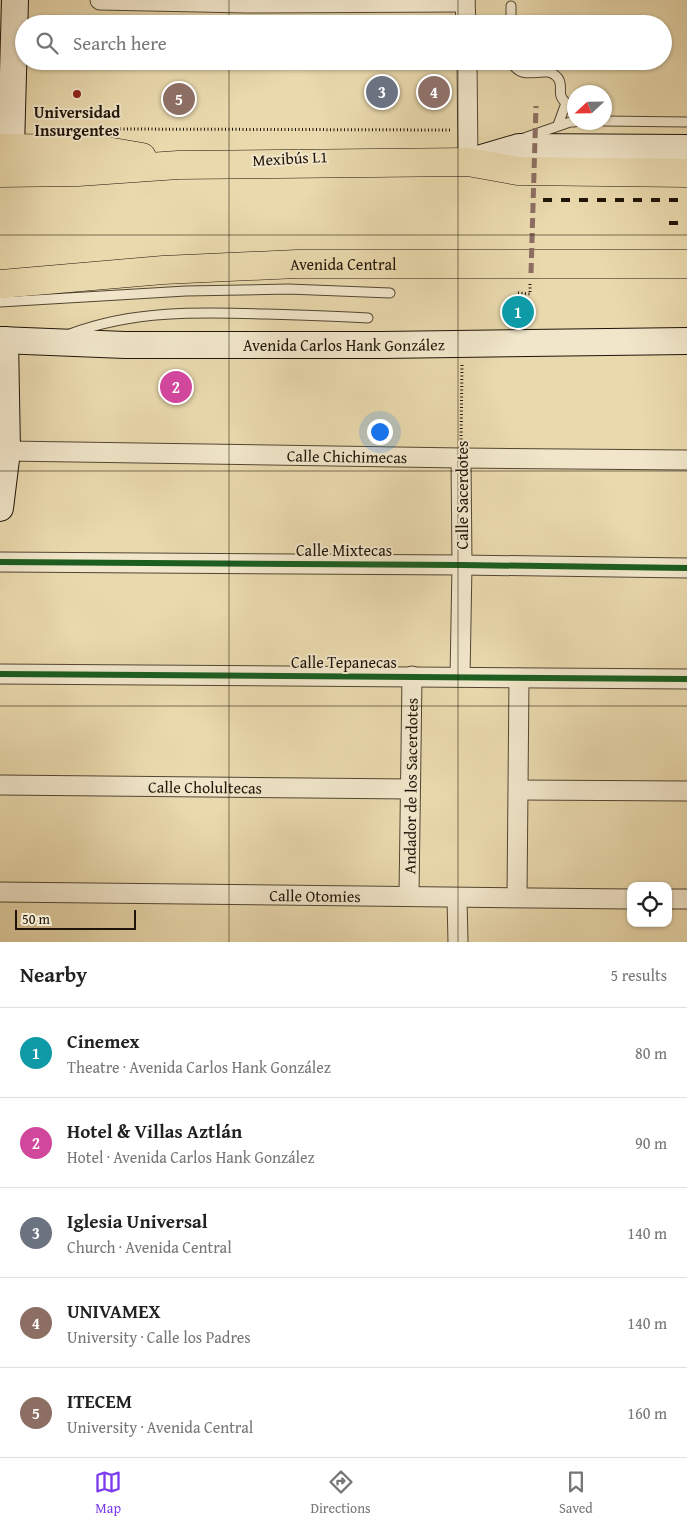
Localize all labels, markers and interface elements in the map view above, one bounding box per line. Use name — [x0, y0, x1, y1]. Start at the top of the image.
search box — [15, 15, 672, 70]
icon: search — [33, 29, 61, 57]
text: Search here — [73, 29, 167, 57]
pin: 3 — [366, 73, 398, 111]
pin: 4 — [418, 73, 450, 111]
pin: 5 — [163, 80, 195, 118]
north arrow — [567, 85, 612, 130]
marker: Universidad Insurgentes — [71, 88, 83, 100]
place label: Universidad Insurgentes — [34, 100, 121, 142]
street label: Mexibús L1 — [252, 144, 328, 172]
street label: Avenida Central — [289, 252, 397, 276]
pin: 1 — [502, 293, 534, 331]
street label: Avenida Carlos Hank González — [243, 332, 445, 357]
pin: 2 — [160, 368, 192, 406]
your location — [367, 419, 393, 445]
street label: Calle Sacerdotes — [450, 441, 474, 549]
street label: Calle Chichimecas — [287, 443, 407, 469]
street label: Calle Mixtecas — [296, 538, 392, 562]
street label: Calle Tepanecas — [291, 650, 397, 674]
street label: Andador de los Sacerdotes — [397, 698, 424, 874]
street label: Calle Cholultecas — [148, 774, 262, 800]
map controls — [627, 882, 672, 927]
button: locate — [627, 882, 672, 927]
street label: Calle Otomies — [269, 883, 361, 908]
scale bar — [15, 907, 136, 930]
text: 50 m — [22, 909, 50, 929]
text: Nearby — [20, 959, 87, 990]
text: 5 results — [610, 963, 667, 987]
text: Cinemex — [67, 1027, 140, 1055]
text: 1 — [32, 1041, 40, 1065]
text: 80 m — [635, 1041, 667, 1065]
text: Theatre · Avenida Carlos Hank González — [67, 1055, 331, 1079]
text: Hotel & Villas Aztlán — [67, 1117, 242, 1145]
text: 2 — [32, 1131, 40, 1155]
text: 90 m — [635, 1131, 667, 1155]
text: Hotel · Avenida Carlos Hank González — [67, 1145, 315, 1169]
text: Iglesia Universal — [67, 1207, 208, 1235]
text: 3 — [32, 1221, 40, 1245]
text: 140 m — [627, 1221, 667, 1245]
text: Church · Avenida Central — [67, 1235, 232, 1259]
text: UNIVAMEX — [67, 1297, 160, 1325]
text: 4 — [32, 1311, 40, 1335]
text: 140 m — [627, 1311, 667, 1335]
text: University · Calle los Padres — [67, 1325, 251, 1349]
text: ITECEM — [67, 1387, 132, 1415]
text: 5 — [32, 1401, 40, 1425]
text: 160 m — [627, 1401, 667, 1425]
text: University · Avenida Central — [67, 1415, 253, 1439]
tab: Map — [94, 1468, 122, 1518]
tab: Directions — [310, 1468, 371, 1518]
tab: Saved — [559, 1468, 593, 1518]

